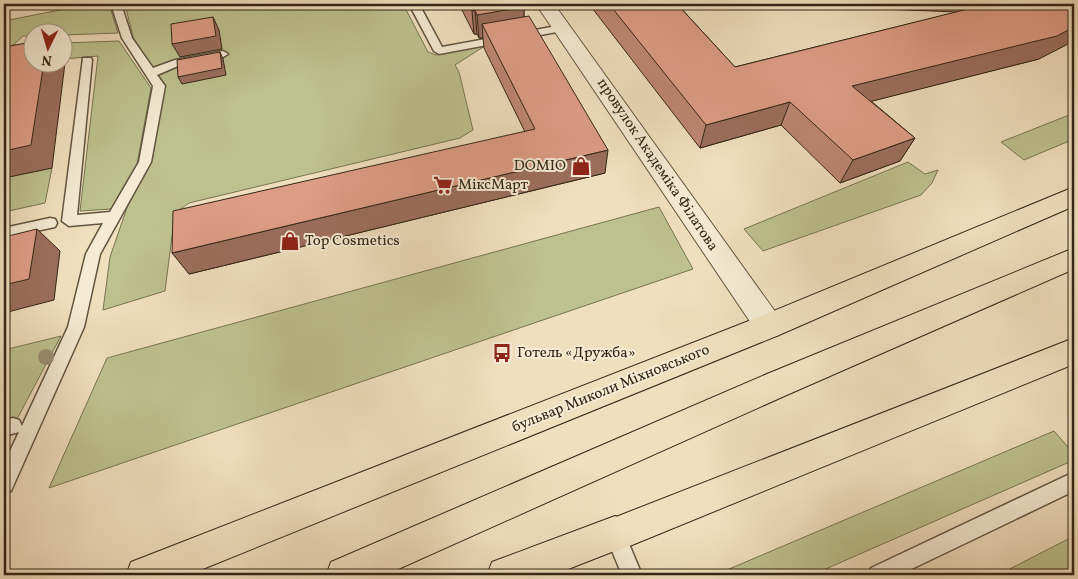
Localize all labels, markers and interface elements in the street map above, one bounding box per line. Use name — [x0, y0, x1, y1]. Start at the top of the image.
north arrow — [22, 22, 72, 72]
text: N — [41, 50, 53, 69]
street label: провулок Академіка Філатова — [591, 74, 723, 256]
shop icon: DOMIO — [570, 155, 592, 177]
place label: DOMIO — [514, 156, 566, 177]
supermarket icon: МіксМарт — [432, 174, 454, 196]
place label: МіксМарт — [458, 175, 528, 196]
shop icon: Top Cosmetics — [279, 230, 301, 252]
place label: Top Cosmetics — [305, 231, 400, 252]
street label: бульвар Миколи Міхновського — [509, 340, 713, 438]
bus stop icon: Готель «Дружба» — [491, 342, 513, 364]
place label: Готель «Дружба» — [517, 343, 636, 364]

